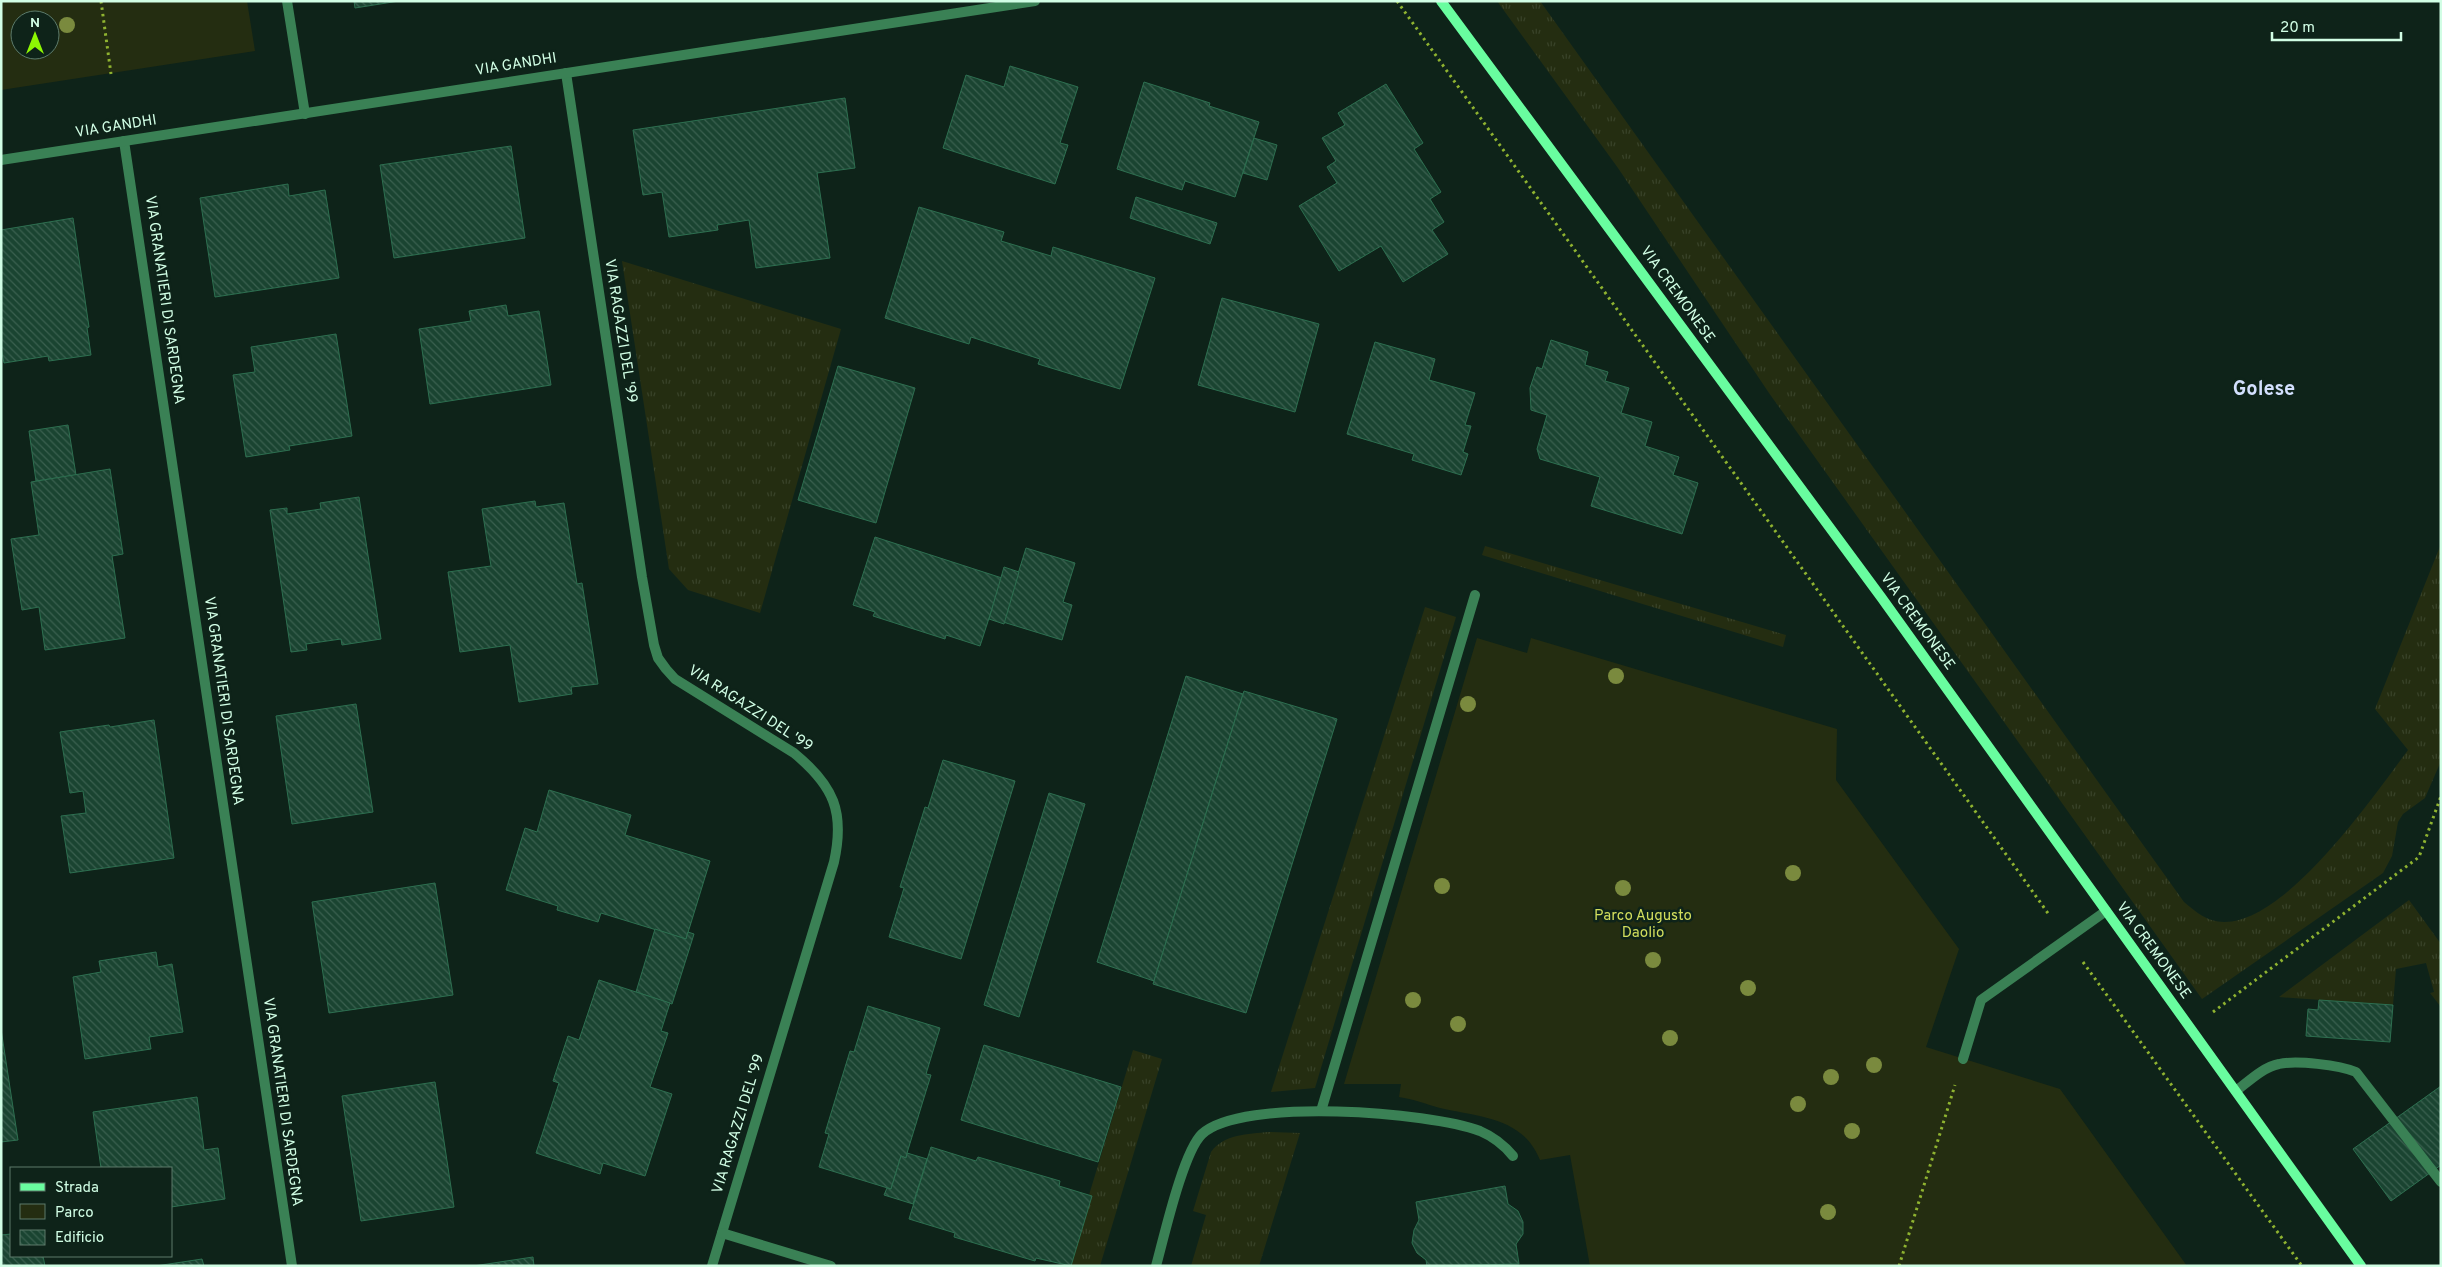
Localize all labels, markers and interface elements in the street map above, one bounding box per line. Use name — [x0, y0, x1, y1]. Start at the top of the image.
north arrow — [10, 10, 60, 60]
scale bar — [2272, 10, 2401, 42]
text: N — [30, 15, 40, 32]
text: 20 m — [2280, 19, 2315, 38]
street label: VIA GANDHI — [474, 49, 558, 81]
street label: VIA GANDHI — [74, 111, 158, 143]
street label: VIA GRANATIERI DI SARDEGNA — [140, 194, 188, 406]
street label: VIA CREMONESE — [1635, 243, 1719, 347]
street label: VIA RAGAZZI DEL '99 — [599, 258, 641, 404]
district label: Golese — [2233, 377, 2295, 403]
street label: VIA CREMONESE — [1875, 570, 1959, 674]
street label: VIA GRANATIERI DI SARDEGNA — [199, 595, 247, 807]
street label: VIA RAGAZZI DEL '99 — [684, 661, 816, 757]
street label: VIA CREMONESE — [2111, 899, 2195, 1003]
park label: Parco Augusto Daolio — [1594, 907, 1692, 943]
street label: VIA GRANATIERI DI SARDEGNA — [258, 996, 306, 1208]
street label: VIA RAGAZZI DEL '99 — [709, 1052, 769, 1196]
legend — [10, 1167, 172, 1257]
text: Strada — [55, 1179, 99, 1198]
text: Parco — [55, 1204, 94, 1223]
text: Edificio — [55, 1229, 104, 1248]

